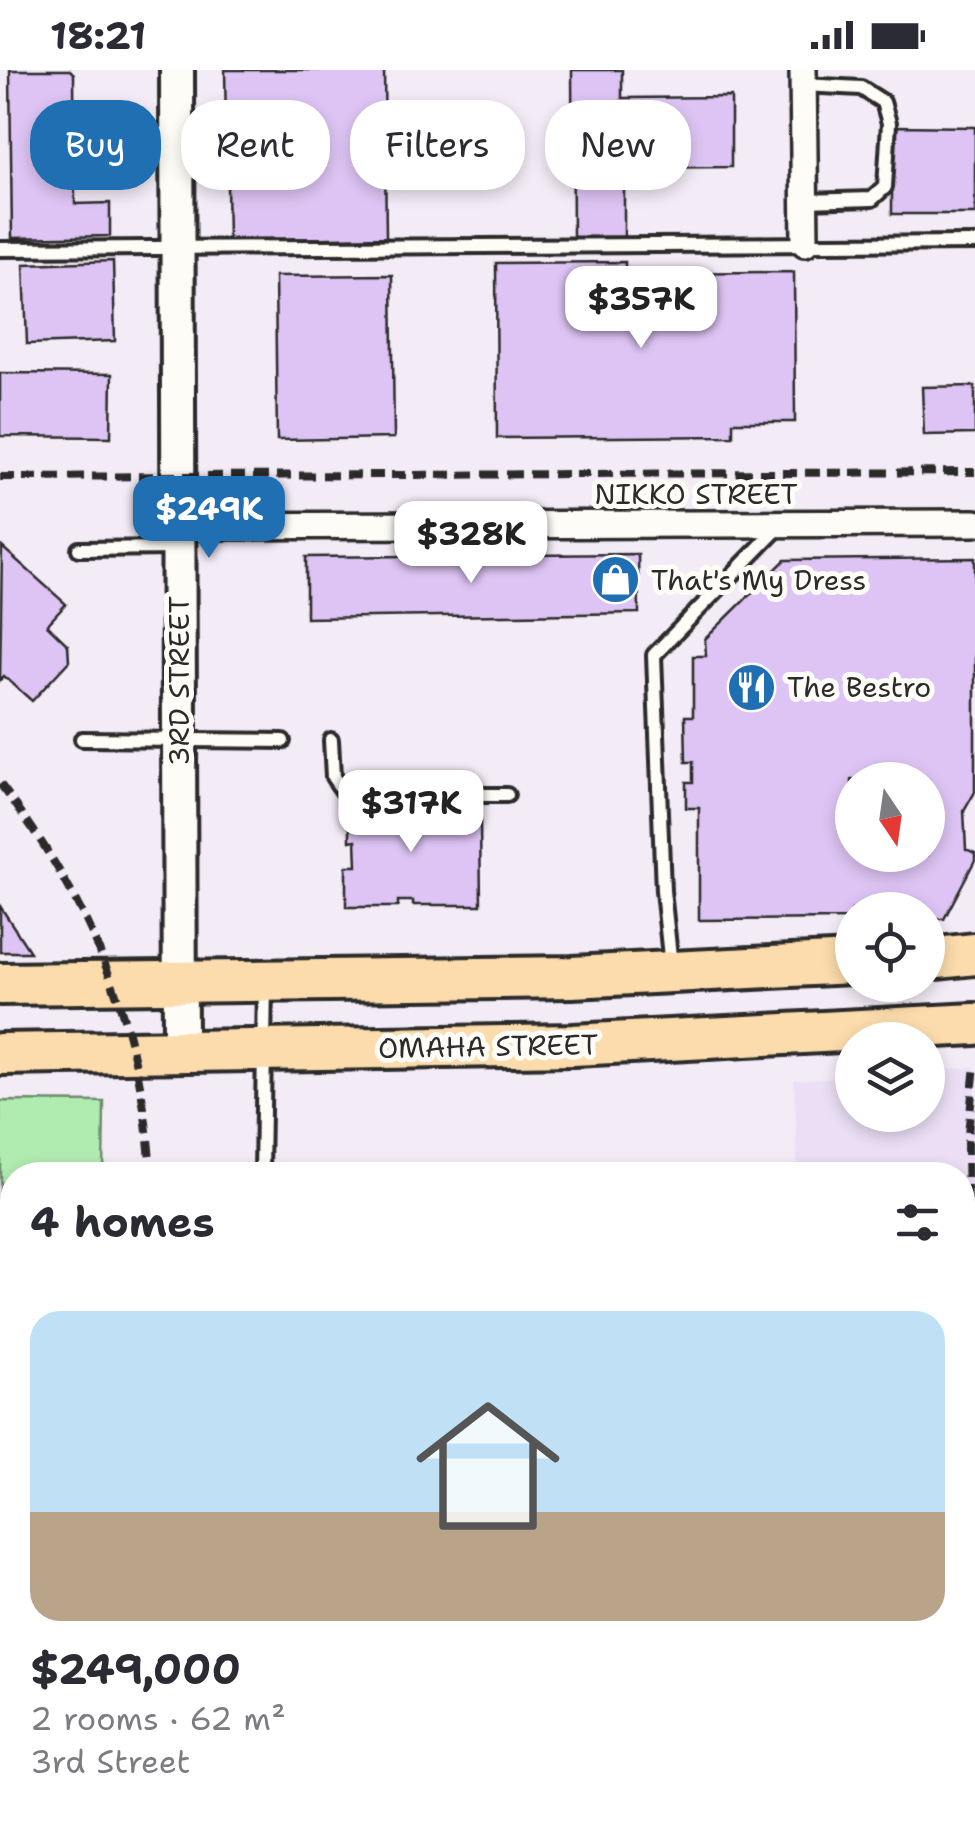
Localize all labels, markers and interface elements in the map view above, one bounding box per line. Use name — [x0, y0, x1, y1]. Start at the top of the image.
text: 18:21 — [50, 10, 146, 61]
chip: Buy — [30, 100, 161, 190]
chip: Rent — [181, 100, 330, 190]
chip: Filters — [350, 100, 525, 190]
chip: New — [545, 100, 691, 190]
pin: $357K — [571, 266, 711, 351]
text: $357K — [587, 277, 695, 320]
street label: NIKKO STREET — [594, 475, 798, 513]
pin: $249K — [139, 476, 279, 561]
text: $249K — [155, 487, 263, 530]
pin: $328K — [401, 501, 541, 586]
text: $328K — [416, 512, 526, 555]
shop icon: That's My Dress — [590, 554, 642, 606]
place label: That's My Dress — [651, 561, 866, 599]
street label: 3RD STREET — [160, 596, 198, 766]
restaurant icon: The Bestro — [726, 661, 778, 713]
place label: The Bestro — [787, 668, 931, 706]
north arrow — [835, 762, 945, 872]
map controls — [835, 762, 945, 1132]
pin: $317K — [341, 770, 481, 855]
text: $317K — [360, 781, 462, 824]
button: locate — [835, 892, 945, 1002]
button: layers — [835, 1022, 945, 1132]
street label: OMAHA STREET — [378, 1025, 598, 1067]
text: 4 homes — [30, 1194, 215, 1250]
icon: filters — [890, 1195, 945, 1250]
icon: home — [398, 1376, 578, 1556]
text: $249,000 — [30, 1641, 241, 1697]
text: 2 rooms · 62 m² — [30, 1697, 286, 1740]
text: 3rd Street — [30, 1740, 191, 1783]

